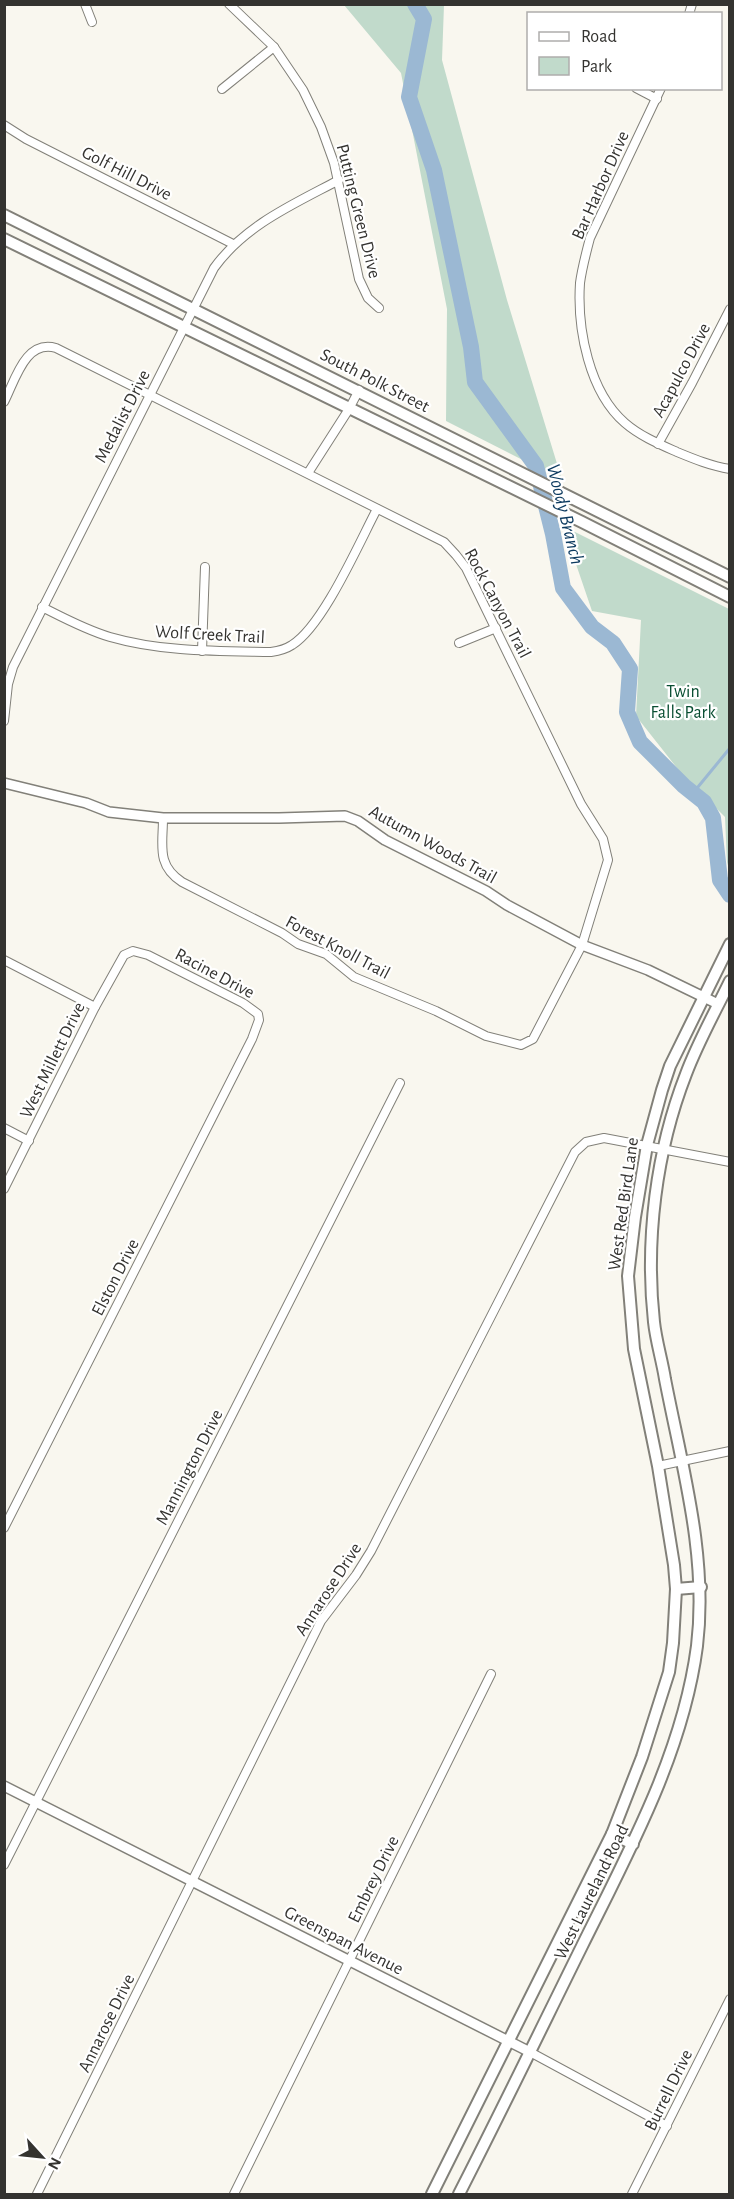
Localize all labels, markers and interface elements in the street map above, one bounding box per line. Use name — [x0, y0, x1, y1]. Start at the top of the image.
legend — [527, 12, 722, 90]
text: Road — [581, 28, 617, 46]
text: Park — [581, 58, 613, 76]
street label: Bar Harbor Drive — [569, 128, 633, 242]
street label: Putting Green Drive — [333, 142, 383, 280]
street label: Golf Hill Drive — [79, 144, 174, 204]
street label: Acapulco Drive — [649, 320, 714, 421]
street label: South Polk Street — [317, 346, 432, 416]
street label: Medalist Drive — [92, 367, 154, 466]
water label: Woody Branch — [543, 462, 587, 567]
street label: Rock Canyon Trail — [461, 546, 534, 661]
street label: Wolf Creek Trail — [155, 623, 265, 647]
park label: Twin Falls Park — [650, 683, 716, 722]
street label: Autumn Woods Trail — [366, 802, 499, 887]
street label: Forest Knoll Trail — [282, 913, 393, 983]
street label: Racine Drive — [172, 945, 257, 1002]
street label: West Millett Drive — [17, 1000, 89, 1121]
street label: West Red Bird Lane — [606, 1136, 642, 1272]
street label: Elston Drive — [89, 1236, 143, 1319]
street label: Mannington Drive — [153, 1407, 227, 1528]
street label: Annarose Drive — [292, 1540, 365, 1639]
street label: West Laureland Road — [551, 1822, 632, 1963]
street label: Embrey Drive — [345, 1833, 403, 1926]
street label: Greenspan Avenue — [281, 1903, 406, 1979]
street label: Annarose Drive — [75, 1972, 138, 2075]
street label: Burrell Drive — [642, 2047, 696, 2134]
north arrow — [12, 2127, 72, 2187]
text: N — [45, 2155, 64, 2172]

